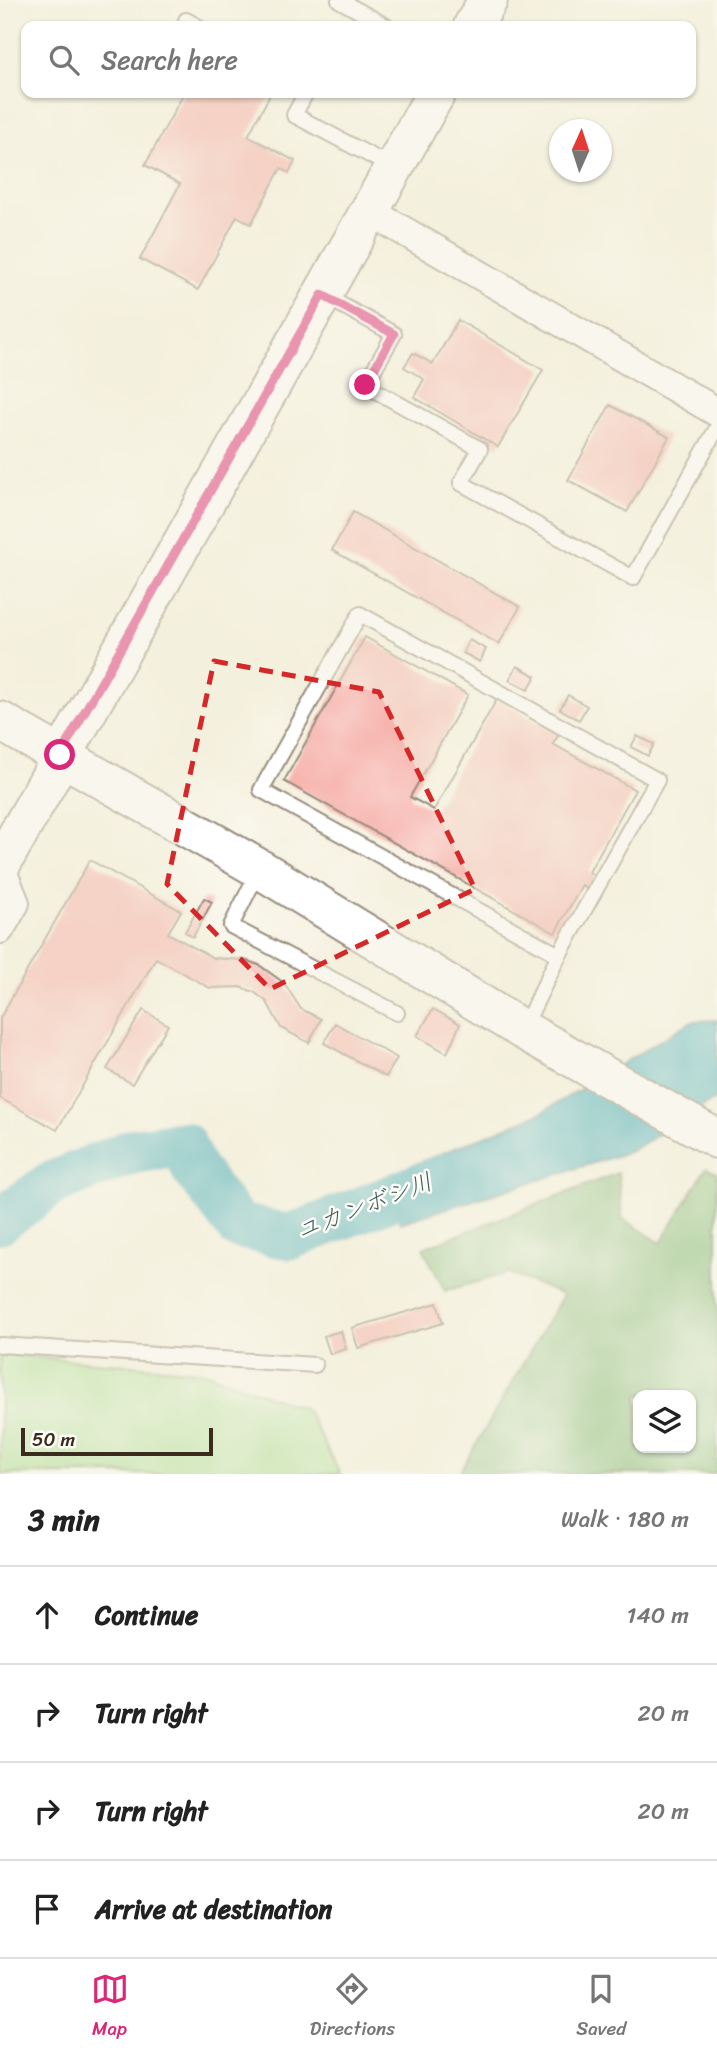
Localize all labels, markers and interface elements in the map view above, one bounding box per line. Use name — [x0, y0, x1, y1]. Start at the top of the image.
search box — [21, 21, 696, 98]
text: Search here — [101, 37, 238, 83]
icon: search — [45, 41, 83, 79]
north arrow — [549, 119, 612, 182]
route end — [349, 369, 380, 400]
route start — [44, 739, 75, 770]
water label: ユカンボシ川 — [289, 1161, 439, 1251]
map controls — [633, 1390, 696, 1453]
button: layers — [633, 1390, 696, 1453]
text: 50 m — [32, 1423, 75, 1456]
scale bar — [21, 1425, 214, 1457]
text: 3 min — [28, 1493, 100, 1547]
text: Walk · 180 m — [561, 1499, 689, 1540]
text: Continue — [95, 1592, 198, 1638]
text: 140 m — [627, 1595, 689, 1636]
icon: ahead — [28, 1596, 66, 1634]
text: Turn right — [95, 1690, 208, 1736]
text: 20 m — [638, 1693, 689, 1734]
icon: right — [28, 1694, 66, 1732]
text: Turn right — [95, 1788, 208, 1834]
text: 20 m — [638, 1791, 689, 1832]
icon: right — [28, 1792, 66, 1830]
text: Arrive at destination — [95, 1886, 332, 1932]
icon: arrive — [28, 1890, 66, 1928]
tab: Map — [91, 1970, 129, 2045]
tab: Directions — [310, 1970, 395, 2045]
tab: Saved — [576, 1970, 626, 2045]

